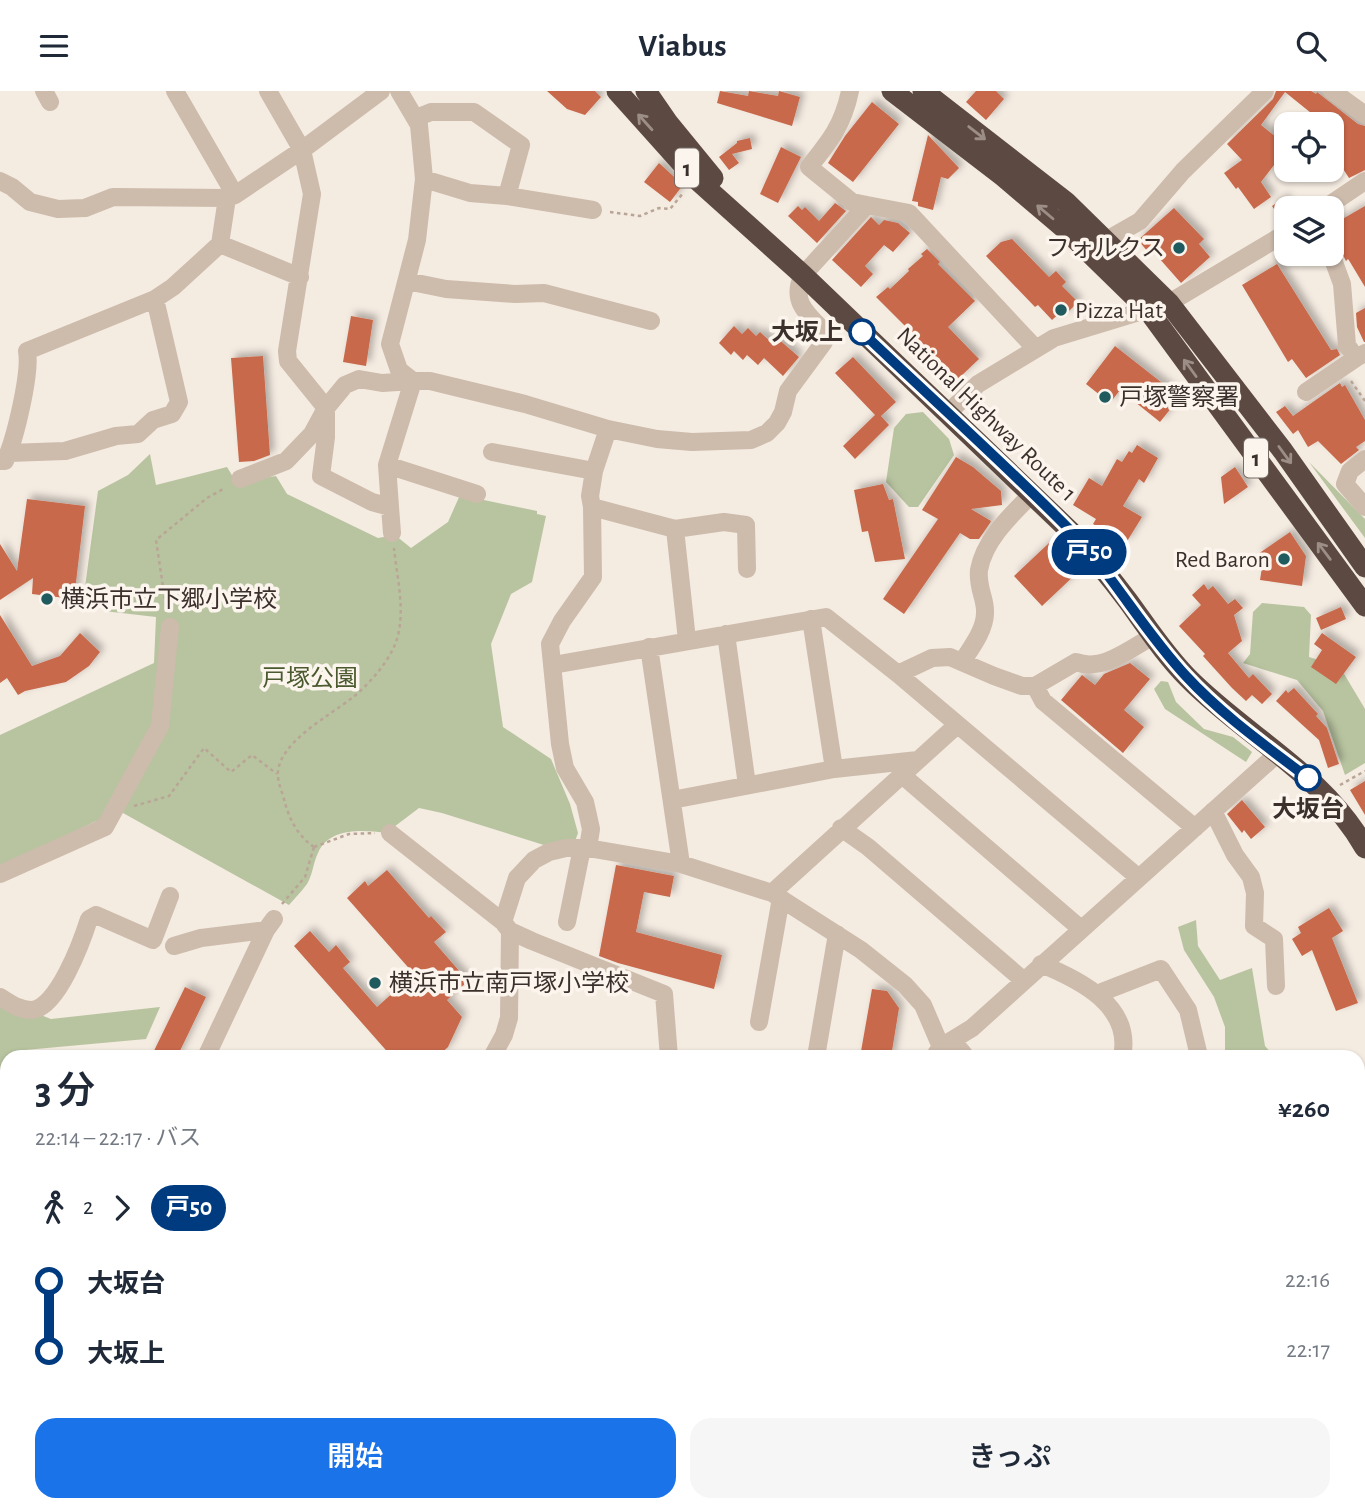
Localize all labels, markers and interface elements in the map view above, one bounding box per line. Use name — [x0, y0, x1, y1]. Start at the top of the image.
icon: menu — [35, 27, 73, 65]
icon: search — [1292, 27, 1330, 65]
text: Viabus — [638, 30, 727, 62]
map controls — [1274, 112, 1344, 266]
button: locate — [1274, 112, 1344, 182]
one-way arrow — [637, 114, 653, 132]
one-way arrow — [967, 125, 985, 140]
road number: 1 — [675, 149, 699, 187]
button: layers — [1274, 196, 1344, 266]
one-way arrow — [1037, 204, 1055, 220]
place label: フォルクス — [1046, 236, 1165, 261]
marker: フォルクス — [1171, 240, 1187, 256]
place label: Pizza Hat — [1075, 299, 1163, 323]
marker: Pizza Hat — [1053, 302, 1069, 318]
place label: 大坂上 — [771, 319, 843, 345]
marker: 大坂上 — [849, 319, 875, 345]
street label: National Highway Route 1 — [892, 323, 1081, 506]
one-way arrow — [1183, 359, 1197, 378]
place label: 戸塚警察署 — [1119, 384, 1239, 410]
marker: 戸塚警察署 — [1097, 389, 1113, 405]
road number: 1 — [1244, 439, 1268, 477]
one-way arrow — [1278, 445, 1292, 464]
line badge: 戸50 — [1049, 529, 1129, 575]
text: 戸50 — [1066, 540, 1112, 564]
one-way arrow — [1317, 543, 1332, 561]
place label: Red Baron — [1175, 548, 1270, 572]
marker: Red Baron — [1276, 551, 1292, 567]
place label: 横浜市立下郷小学校 — [61, 586, 277, 612]
marker: 横浜市立下郷小学校 — [39, 591, 55, 607]
park label: 戸塚公園 — [262, 665, 358, 691]
marker: 大坂台 — [1295, 765, 1321, 791]
place label: 大坂台 — [1272, 796, 1344, 822]
place label: 横浜市立南戸塚小学校 — [389, 970, 629, 996]
marker: 横浜市立南戸塚小学校 — [367, 975, 383, 991]
text: 3 分 — [35, 1073, 95, 1111]
text: ¥260 — [1278, 1096, 1330, 1122]
text: 22:14 – 22:17 · バス — [35, 1127, 201, 1150]
icon: walk — [35, 1189, 73, 1227]
icon: forward — [103, 1189, 141, 1227]
text: 2 — [83, 1196, 93, 1219]
text: 戸50 — [165, 1196, 212, 1220]
text: 22:16 — [1285, 1269, 1330, 1292]
text: 大坂台 — [87, 1271, 165, 1297]
text: 22:17 — [1286, 1339, 1330, 1362]
text: 大坂上 — [87, 1341, 165, 1367]
button: 開始 — [35, 1418, 676, 1498]
button: きっぷ — [690, 1418, 1330, 1498]

